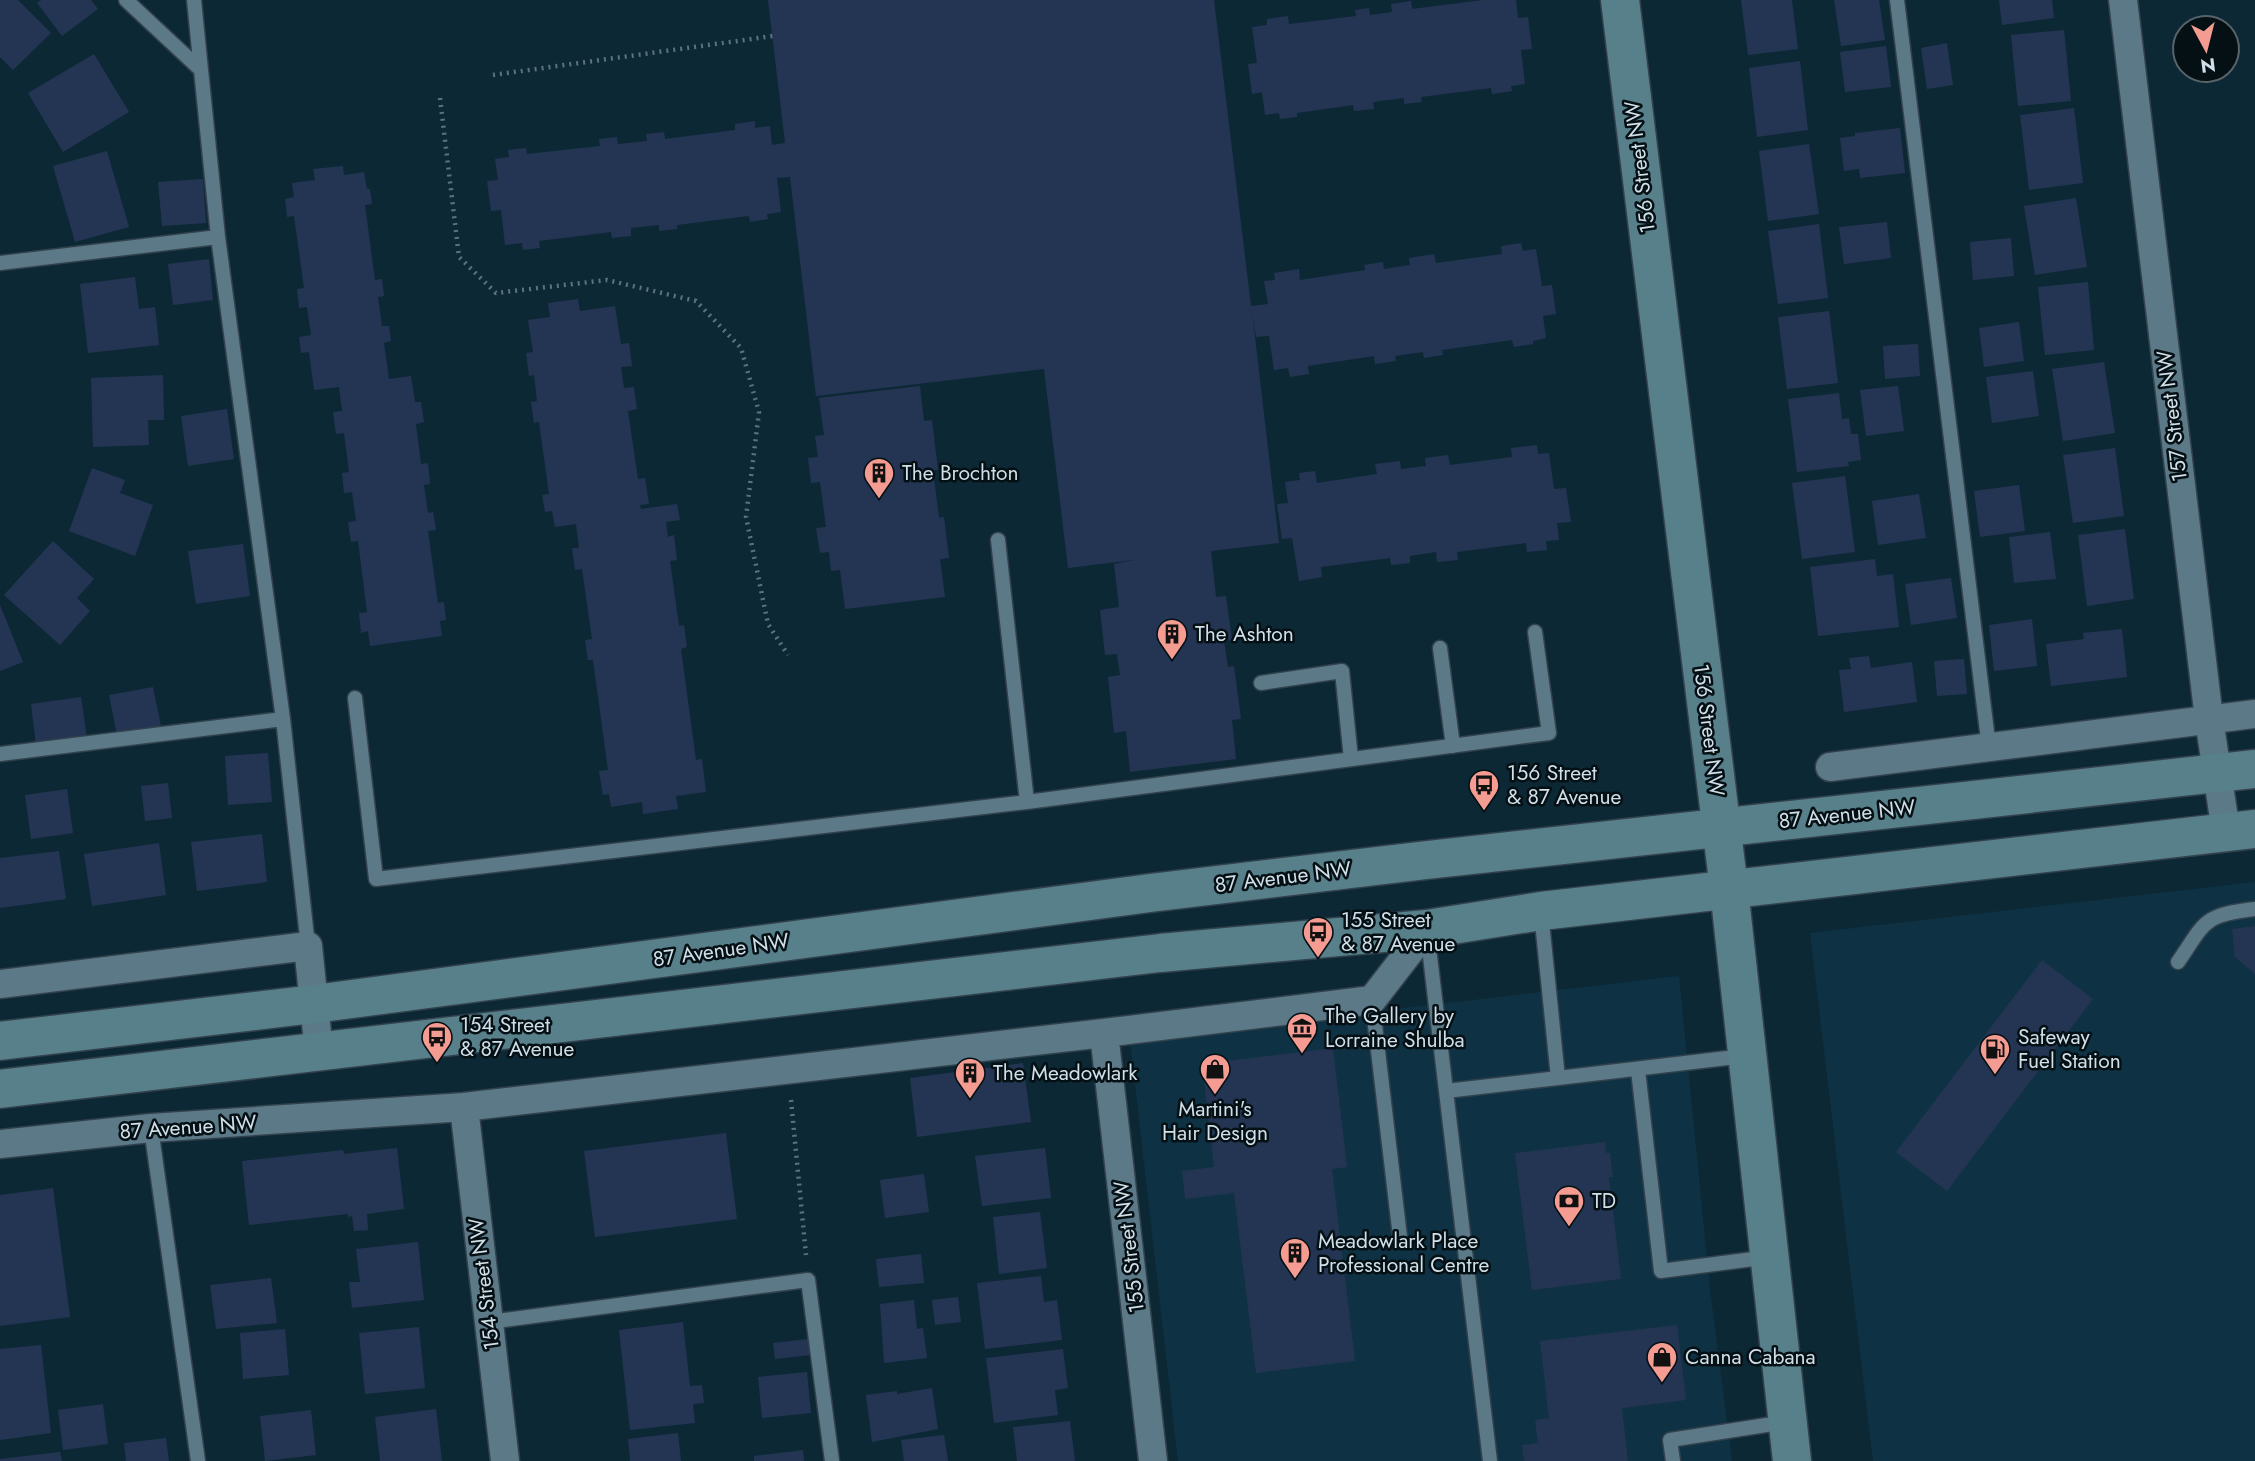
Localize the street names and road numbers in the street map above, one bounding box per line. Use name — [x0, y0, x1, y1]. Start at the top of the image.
street label: 156 Street NW — [1617, 99, 1663, 235]
street label: 157 Street NW — [2149, 348, 2195, 483]
street label: 156 Street NW — [1686, 662, 1732, 798]
street label: 87 Avenue NW — [1777, 792, 1917, 836]
street label: 87 Avenue NW — [1213, 854, 1353, 900]
street label: 87 Avenue NW — [651, 926, 791, 974]
street label: 87 Avenue NW — [118, 1107, 258, 1147]
street label: 155 Street NW — [1106, 1179, 1152, 1315]
street label: 154 Street NW — [461, 1216, 507, 1352]

